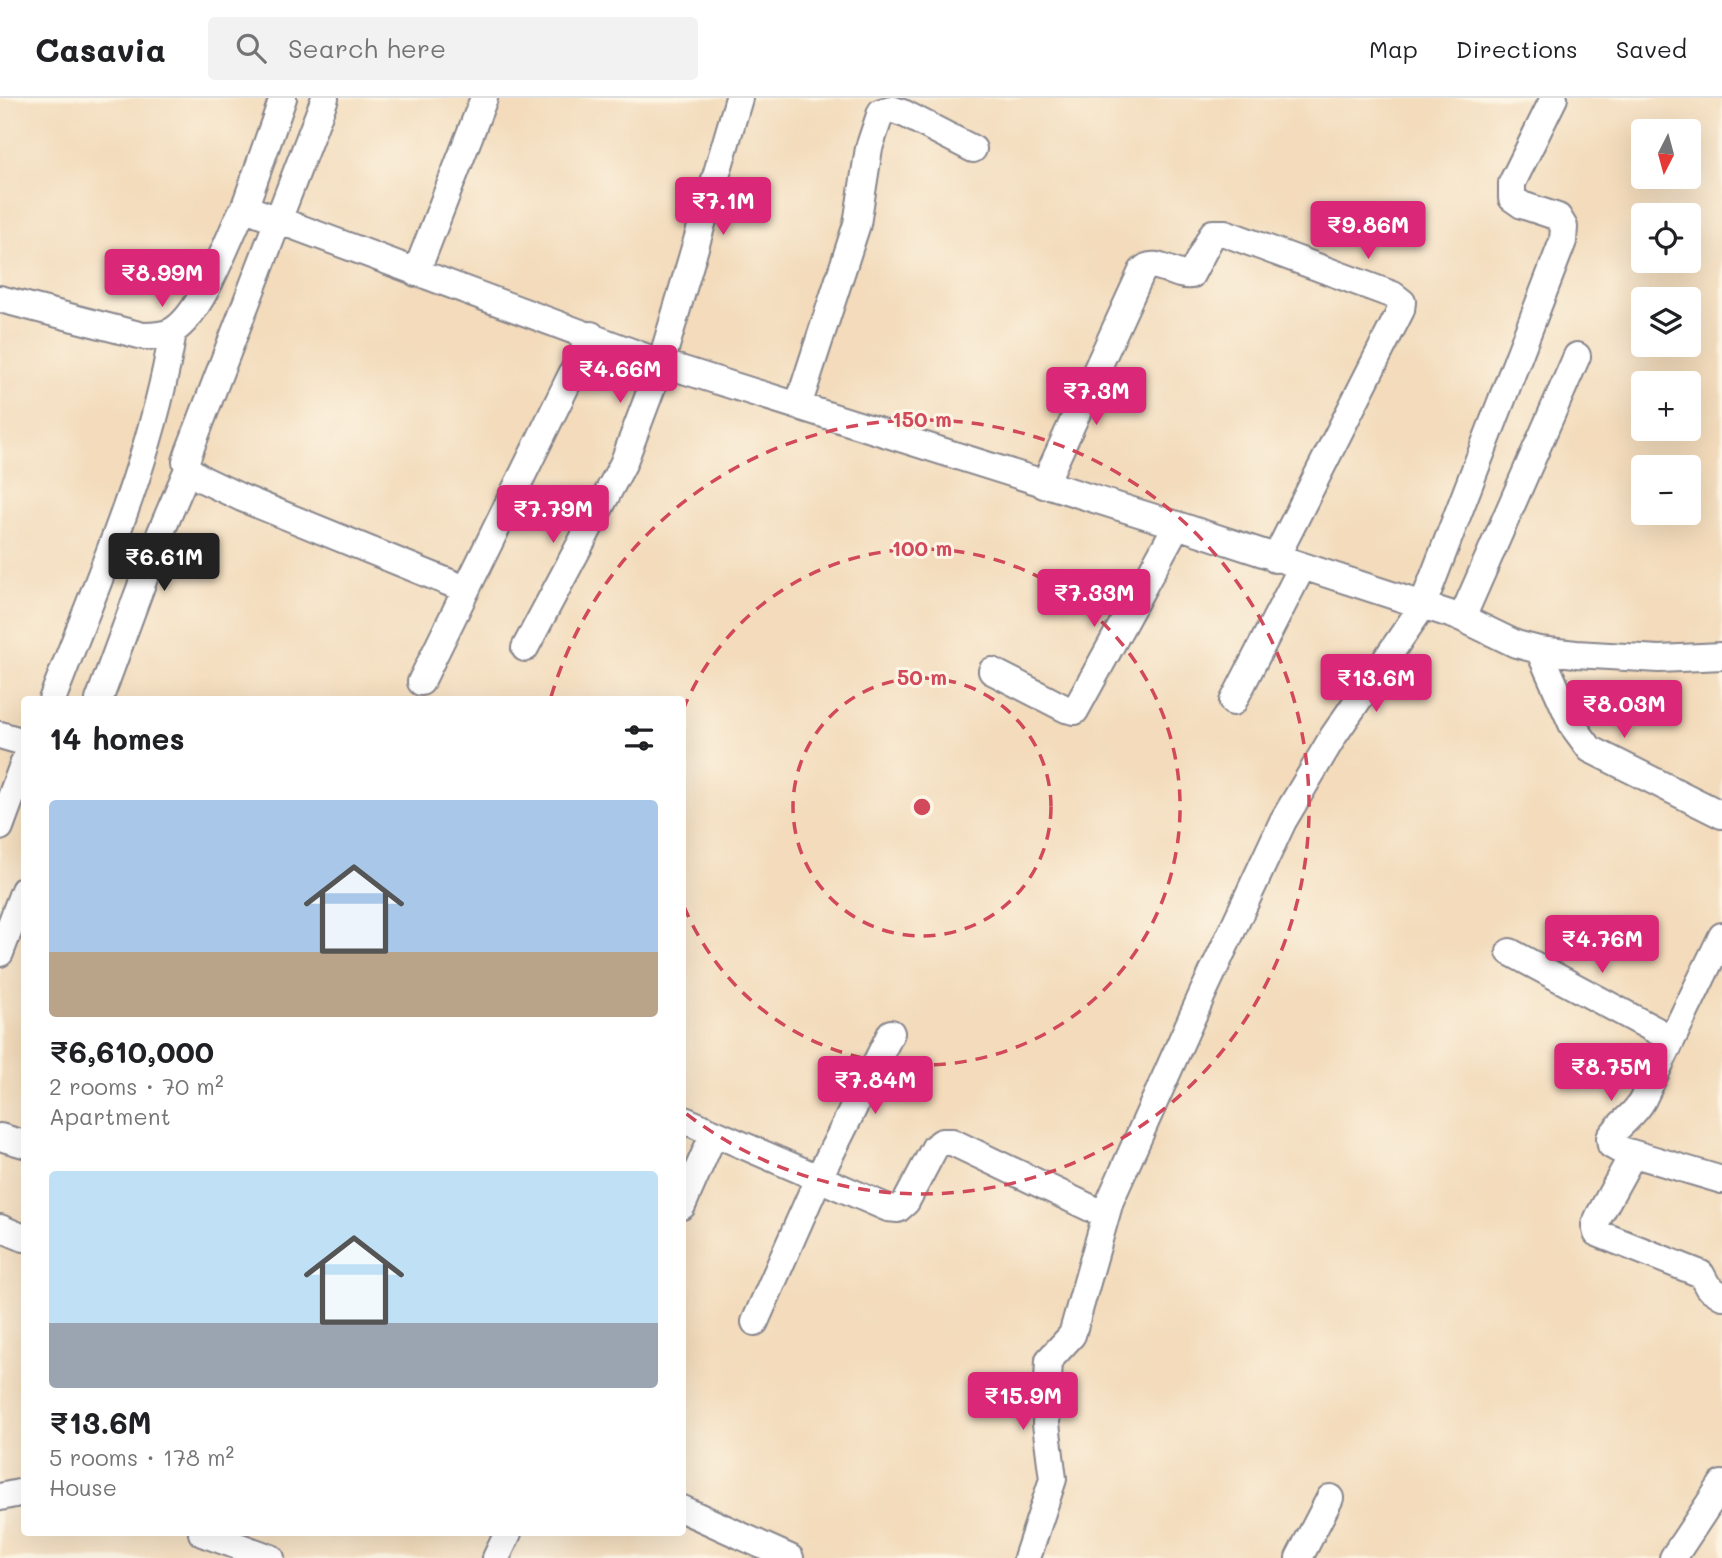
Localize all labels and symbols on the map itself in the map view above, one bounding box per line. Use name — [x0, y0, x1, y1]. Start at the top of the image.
north arrow — [1631, 119, 1701, 189]
pin: ₹7.1M — [674, 178, 772, 237]
pin: ₹9.86M — [1311, 202, 1425, 261]
pin: ₹8.99M — [105, 250, 219, 309]
pin: ₹4.66M — [563, 345, 677, 405]
pin: ₹7.3M — [1047, 368, 1145, 427]
text: 150 m — [892, 405, 952, 432]
pin: ₹7.79M — [496, 486, 610, 545]
pin: ₹6.61M — [107, 533, 221, 593]
text: 100 m — [892, 534, 952, 561]
pin: ₹7.33M — [1037, 570, 1151, 629]
pin: ₹13.6M — [1319, 654, 1433, 714]
text: 50 m — [897, 663, 947, 690]
pin: ₹8.03M — [1567, 680, 1681, 740]
centre of rings — [910, 795, 934, 819]
pin: ₹4.76M — [1545, 916, 1659, 975]
pin: ₹8.75M — [1554, 1044, 1668, 1103]
pin: ₹7.84M — [818, 1056, 932, 1116]
pin: ₹15.9M — [966, 1372, 1080, 1432]

